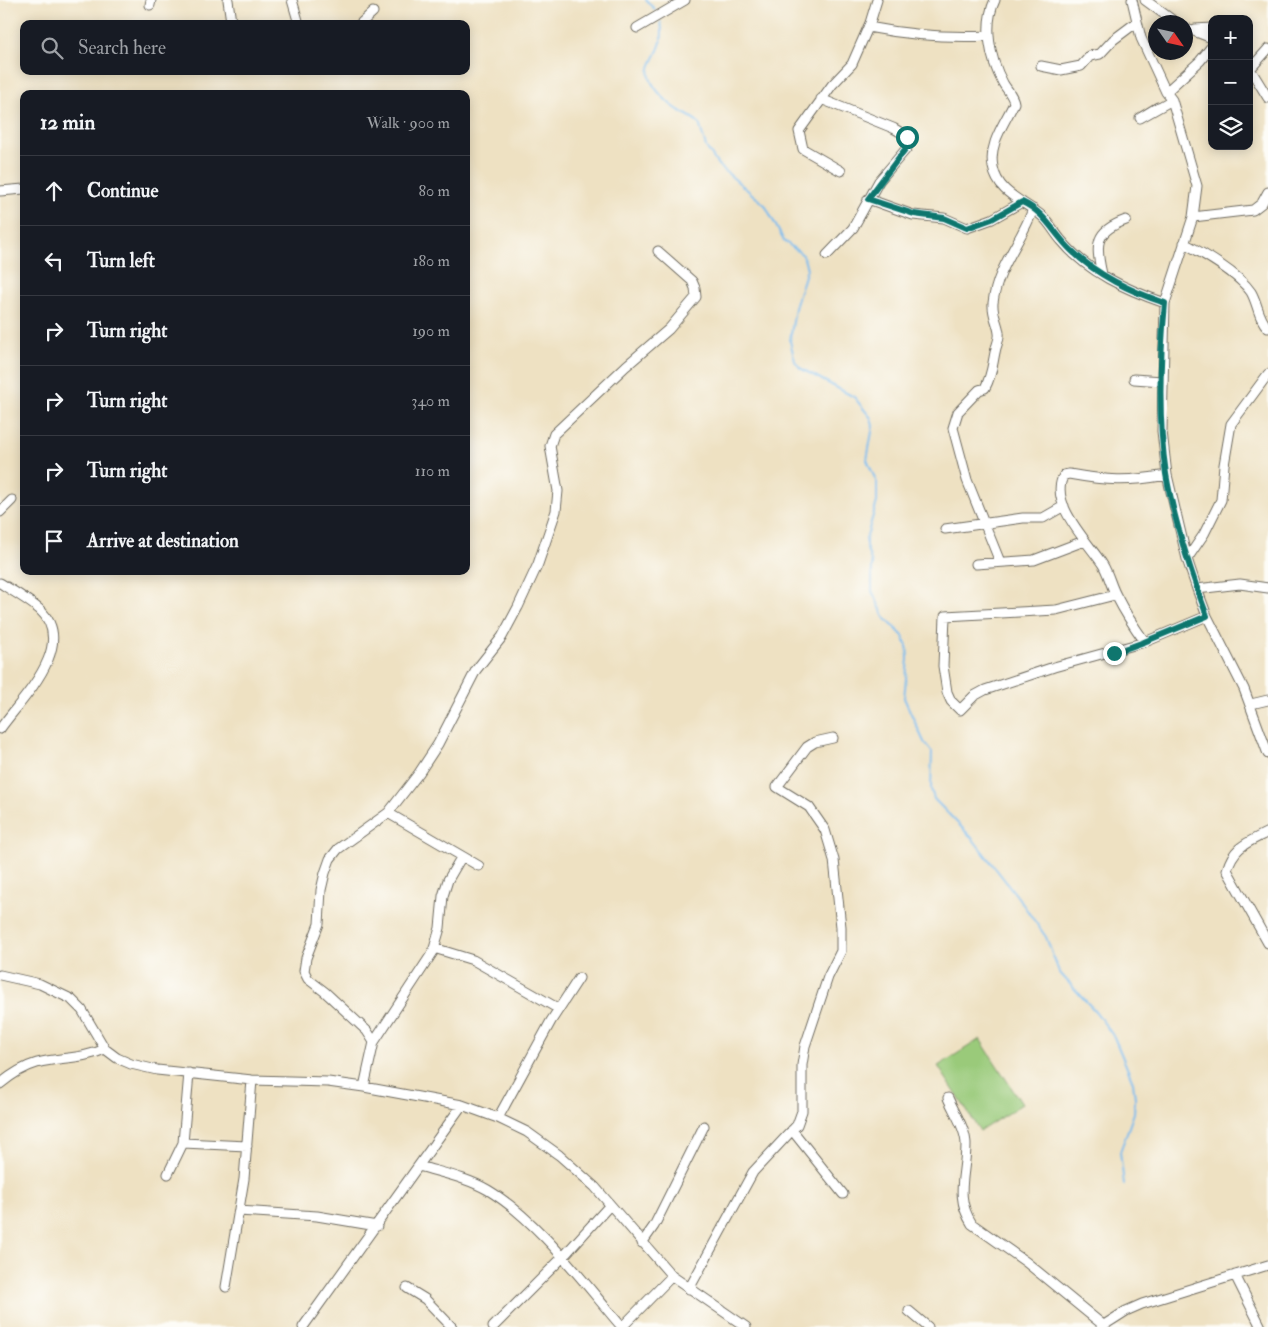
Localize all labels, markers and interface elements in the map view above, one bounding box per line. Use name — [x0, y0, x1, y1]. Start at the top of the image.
north arrow — [1148, 15, 1193, 60]
map controls — [1208, 15, 1253, 150]
button: + — [1208, 15, 1253, 60]
search box — [20, 20, 470, 75]
icon: search — [38, 34, 66, 62]
text: Search here — [78, 36, 166, 60]
button: − — [1208, 60, 1253, 105]
button: layers — [1208, 105, 1253, 150]
text: 12 min — [40, 109, 95, 136]
text: Walk · 900 m — [367, 113, 450, 133]
route start — [896, 126, 919, 149]
icon: ahead — [40, 177, 68, 205]
text: Continue — [87, 179, 158, 203]
text: 80 m — [419, 181, 450, 201]
icon: left — [40, 247, 68, 275]
text: Turn left — [87, 249, 155, 273]
text: 180 m — [413, 251, 450, 271]
icon: right — [40, 317, 68, 345]
text: Turn right — [87, 319, 167, 343]
text: 190 m — [412, 321, 450, 341]
icon: right — [40, 387, 68, 415]
text: Turn right — [87, 389, 167, 413]
text: 340 m — [411, 391, 450, 411]
icon: right — [40, 457, 68, 485]
text: Turn right — [87, 459, 167, 483]
text: 110 m — [415, 461, 450, 481]
icon: arrive — [40, 527, 68, 555]
text: Arrive at destination — [87, 529, 239, 553]
route end — [1103, 642, 1126, 665]

